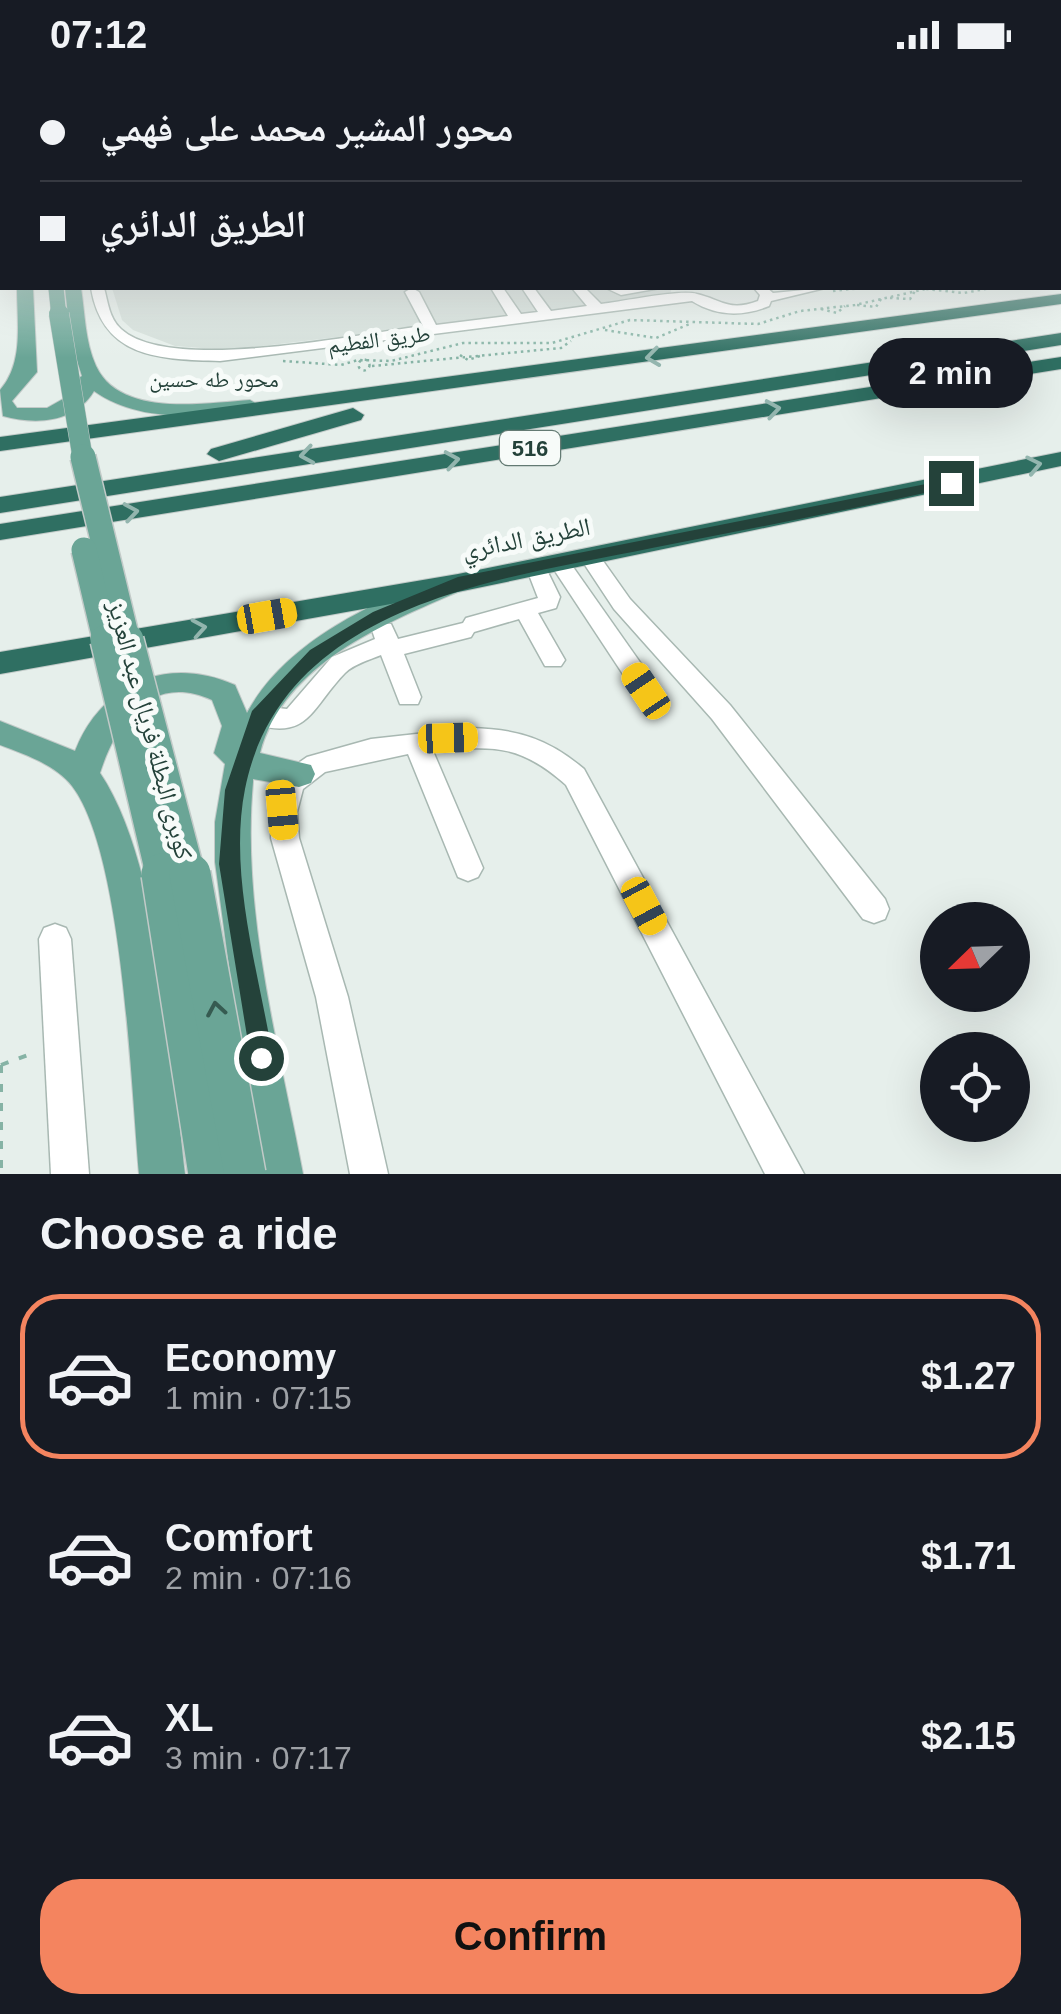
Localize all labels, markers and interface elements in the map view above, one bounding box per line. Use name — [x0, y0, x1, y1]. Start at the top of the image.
text: 07:12 — [50, 14, 147, 56]
text: محور المشير محمد على فهمي — [100, 107, 513, 149]
text: الطريق الدائري — [100, 203, 306, 245]
street label: طريق الفطيم — [326, 321, 432, 360]
callout: 2 min — [868, 338, 1034, 408]
one-way arrow — [644, 346, 661, 367]
text: 2 min — [909, 355, 992, 391]
street label: محور طه حسين — [149, 367, 279, 393]
one-way arrow — [764, 399, 781, 420]
road number: 516 — [500, 431, 560, 465]
one-way arrow — [299, 444, 316, 465]
one-way arrow — [444, 450, 460, 471]
one-way arrow — [1025, 456, 1042, 477]
route end — [929, 461, 974, 506]
one-way arrow — [123, 502, 139, 523]
street label: الطريق الدائري — [459, 512, 594, 570]
car — [235, 596, 299, 636]
street label: كوبرى البطلة فريال عبد العزيز — [101, 597, 199, 863]
one-way arrow — [191, 618, 208, 639]
car — [617, 658, 675, 724]
car — [417, 722, 479, 754]
car — [264, 779, 300, 841]
car — [617, 872, 671, 940]
north arrow — [920, 902, 1030, 1012]
map controls — [920, 902, 1030, 1142]
one-way arrow — [206, 1001, 227, 1017]
button: locate — [920, 1032, 1030, 1142]
route start — [239, 1036, 284, 1081]
text: Choose a ride — [40, 1208, 338, 1259]
icon: car — [45, 1332, 135, 1422]
text: Economy — [165, 1337, 336, 1379]
text: $1.27 — [921, 1355, 1016, 1397]
text: 1 min · 07:15 — [165, 1380, 352, 1416]
icon: car — [45, 1512, 135, 1602]
text: Comfort — [165, 1517, 313, 1559]
text: $1.71 — [921, 1535, 1016, 1577]
text: 2 min · 07:16 — [165, 1560, 352, 1596]
icon: car — [45, 1692, 135, 1782]
text: XL — [165, 1697, 214, 1739]
text: $2.15 — [921, 1715, 1016, 1757]
text: 3 min · 07:17 — [165, 1740, 352, 1776]
button: Confirm — [40, 1879, 1021, 1994]

